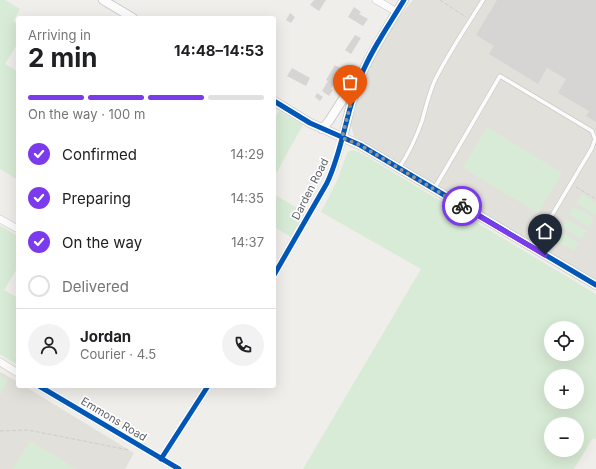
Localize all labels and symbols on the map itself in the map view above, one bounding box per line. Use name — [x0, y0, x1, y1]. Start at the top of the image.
pin — [333, 65, 367, 106]
street label: Darden Road — [288, 156, 332, 222]
courier — [442, 186, 482, 226]
pin — [528, 214, 562, 255]
street label: Emmons Road — [78, 394, 150, 444]

